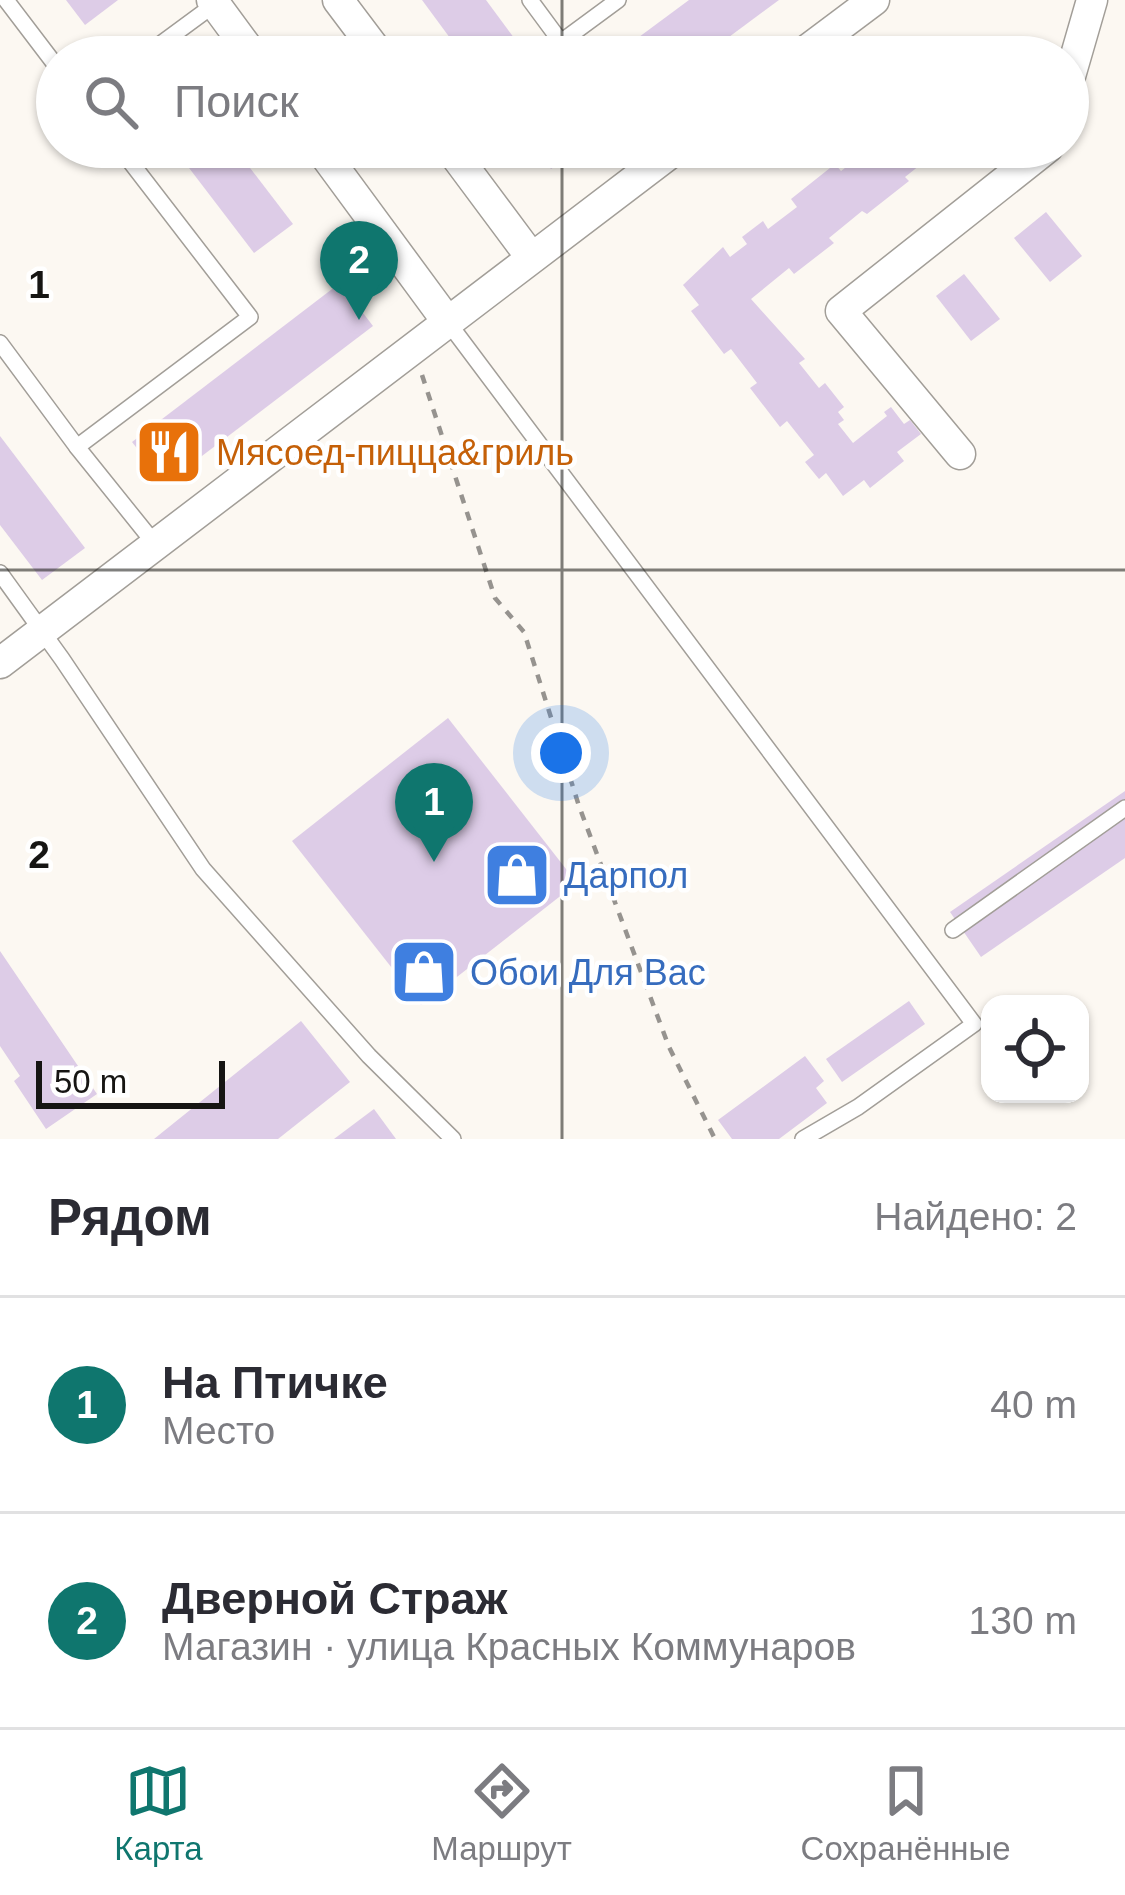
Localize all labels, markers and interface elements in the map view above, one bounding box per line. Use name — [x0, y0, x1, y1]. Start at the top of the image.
search box — [36, 36, 1089, 168]
icon: search — [78, 69, 144, 135]
text: Поиск — [174, 76, 299, 127]
pin: 2 — [320, 221, 398, 320]
text: 1 — [28, 263, 50, 306]
restaurant icon: Мясоед-пицца&гриль — [134, 417, 204, 487]
place label: Мясоед-пицца&гриль — [216, 432, 574, 473]
your location — [531, 723, 591, 783]
pin: 1 — [395, 763, 473, 862]
text: 2 — [28, 833, 50, 876]
shop icon: Дарпол — [482, 840, 552, 910]
place label: Дарпол — [564, 855, 688, 896]
shop icon: Обои Для Вас — [389, 937, 459, 1007]
place label: Обои Для Вас — [470, 952, 706, 993]
map controls — [981, 995, 1089, 1103]
button: locate — [981, 995, 1089, 1103]
scale bar — [36, 1055, 225, 1108]
text: 50 m — [54, 1063, 127, 1100]
text: Рядом — [48, 1189, 212, 1246]
text: Найдено: 2 — [874, 1195, 1077, 1238]
text: На Птичке — [162, 1357, 388, 1408]
text: 1 — [76, 1383, 98, 1426]
text: 40 m — [990, 1383, 1077, 1426]
text: Место — [162, 1409, 275, 1452]
text: Дверной Страж — [162, 1573, 507, 1624]
text: 2 — [76, 1599, 98, 1642]
text: 130 m — [969, 1599, 1077, 1642]
text: Магазин · улица Красных Коммунаров — [162, 1625, 856, 1668]
tab: Карта — [114, 1758, 203, 1868]
tab: Маршрут — [431, 1758, 572, 1868]
tab: Сохранённые — [801, 1758, 1011, 1868]

